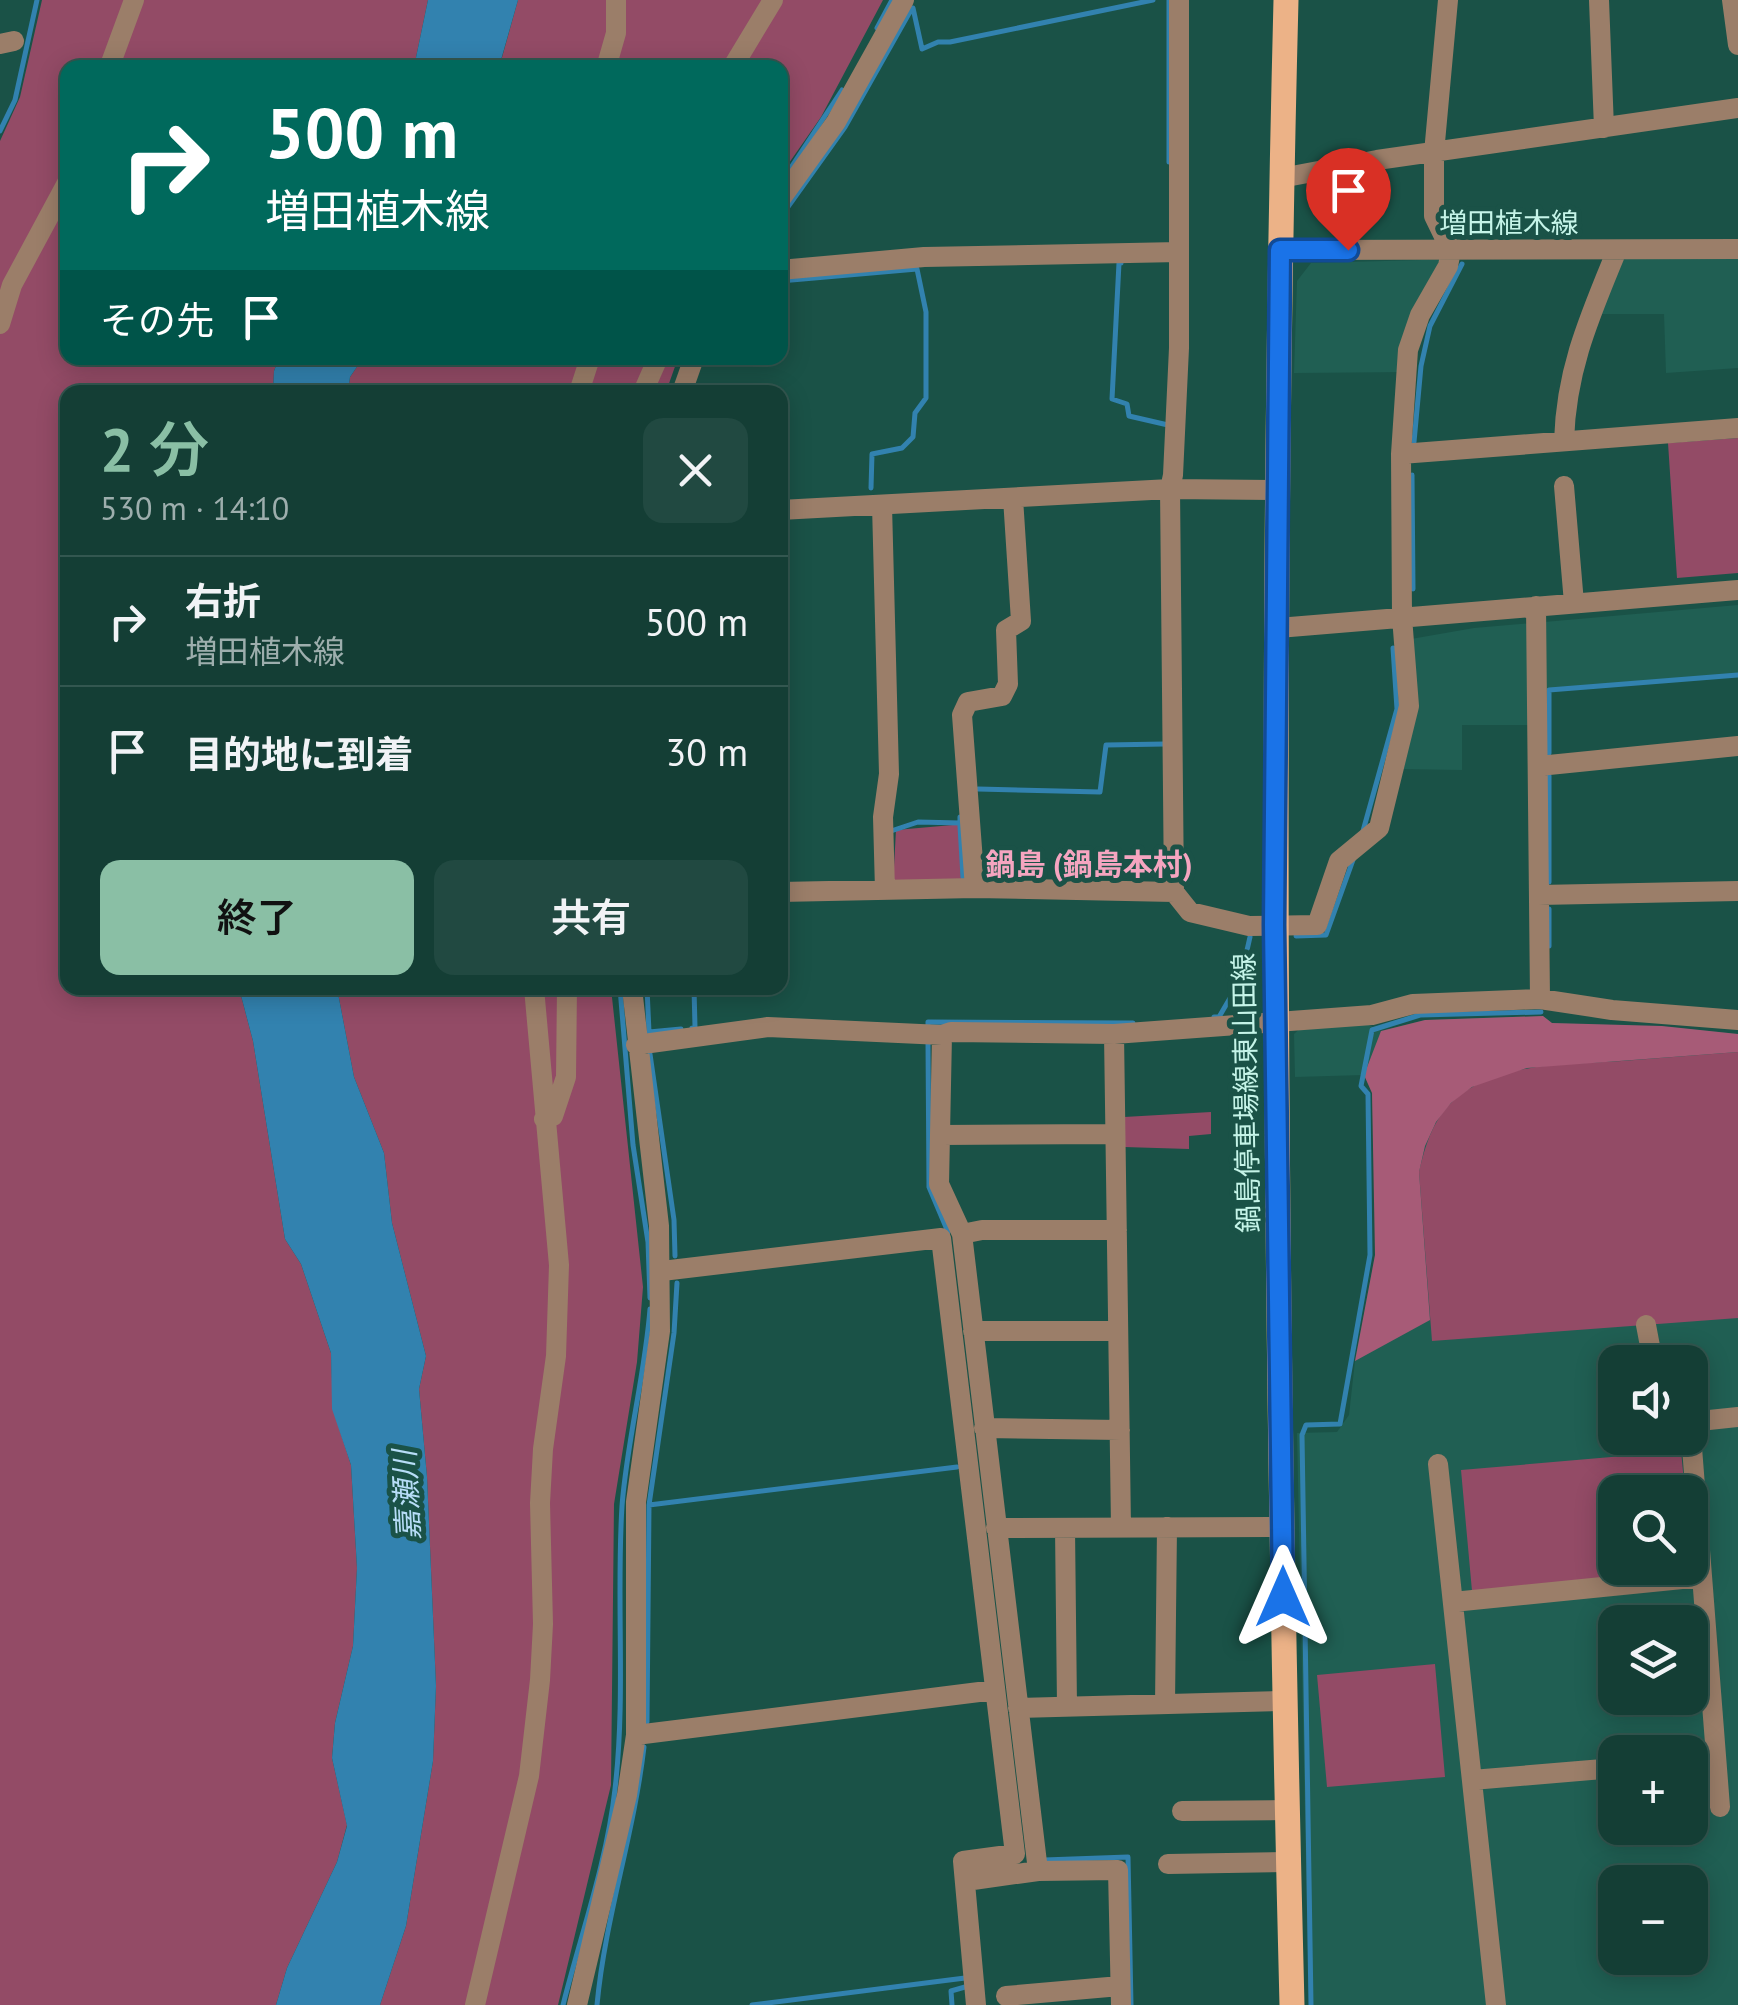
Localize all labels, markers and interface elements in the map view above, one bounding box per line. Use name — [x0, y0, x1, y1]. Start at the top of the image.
text: 500 m — [265, 87, 458, 177]
icon: right — [100, 100, 230, 230]
pin — [1306, 148, 1391, 251]
icon: arrive — [1321, 163, 1376, 218]
text: 増田植木線 — [265, 181, 490, 239]
street label: 増田植木線 — [1439, 204, 1579, 241]
icon: arrive — [234, 290, 289, 345]
text: その先 — [100, 295, 214, 344]
text: 2 分 — [100, 410, 209, 488]
button: close — [643, 418, 748, 523]
text: 530 m · 14:10 — [100, 487, 289, 529]
text: 右折 — [185, 576, 261, 625]
icon: right — [100, 594, 155, 649]
text: 500 m — [645, 597, 748, 646]
text: 増田植木線 — [185, 630, 345, 672]
icon: arrive — [100, 724, 155, 779]
text: 30 m — [666, 727, 748, 776]
text: 目的地に到着 — [185, 729, 413, 778]
district label: 鍋島 (鍋島本村) — [985, 844, 1193, 883]
button: 終了 — [100, 860, 414, 975]
button: 共有 — [434, 860, 748, 975]
street label: 鍋島停車場線東山田線 — [1225, 953, 1266, 1233]
map controls — [1598, 1345, 1708, 1975]
button: sound — [1598, 1345, 1708, 1455]
water label: 嘉瀬川 — [384, 1446, 427, 1541]
button: search — [1598, 1475, 1708, 1585]
position arrow — [1231, 1545, 1335, 1649]
button: layers — [1598, 1605, 1708, 1715]
button: + — [1598, 1735, 1708, 1845]
button: − — [1598, 1865, 1708, 1975]

